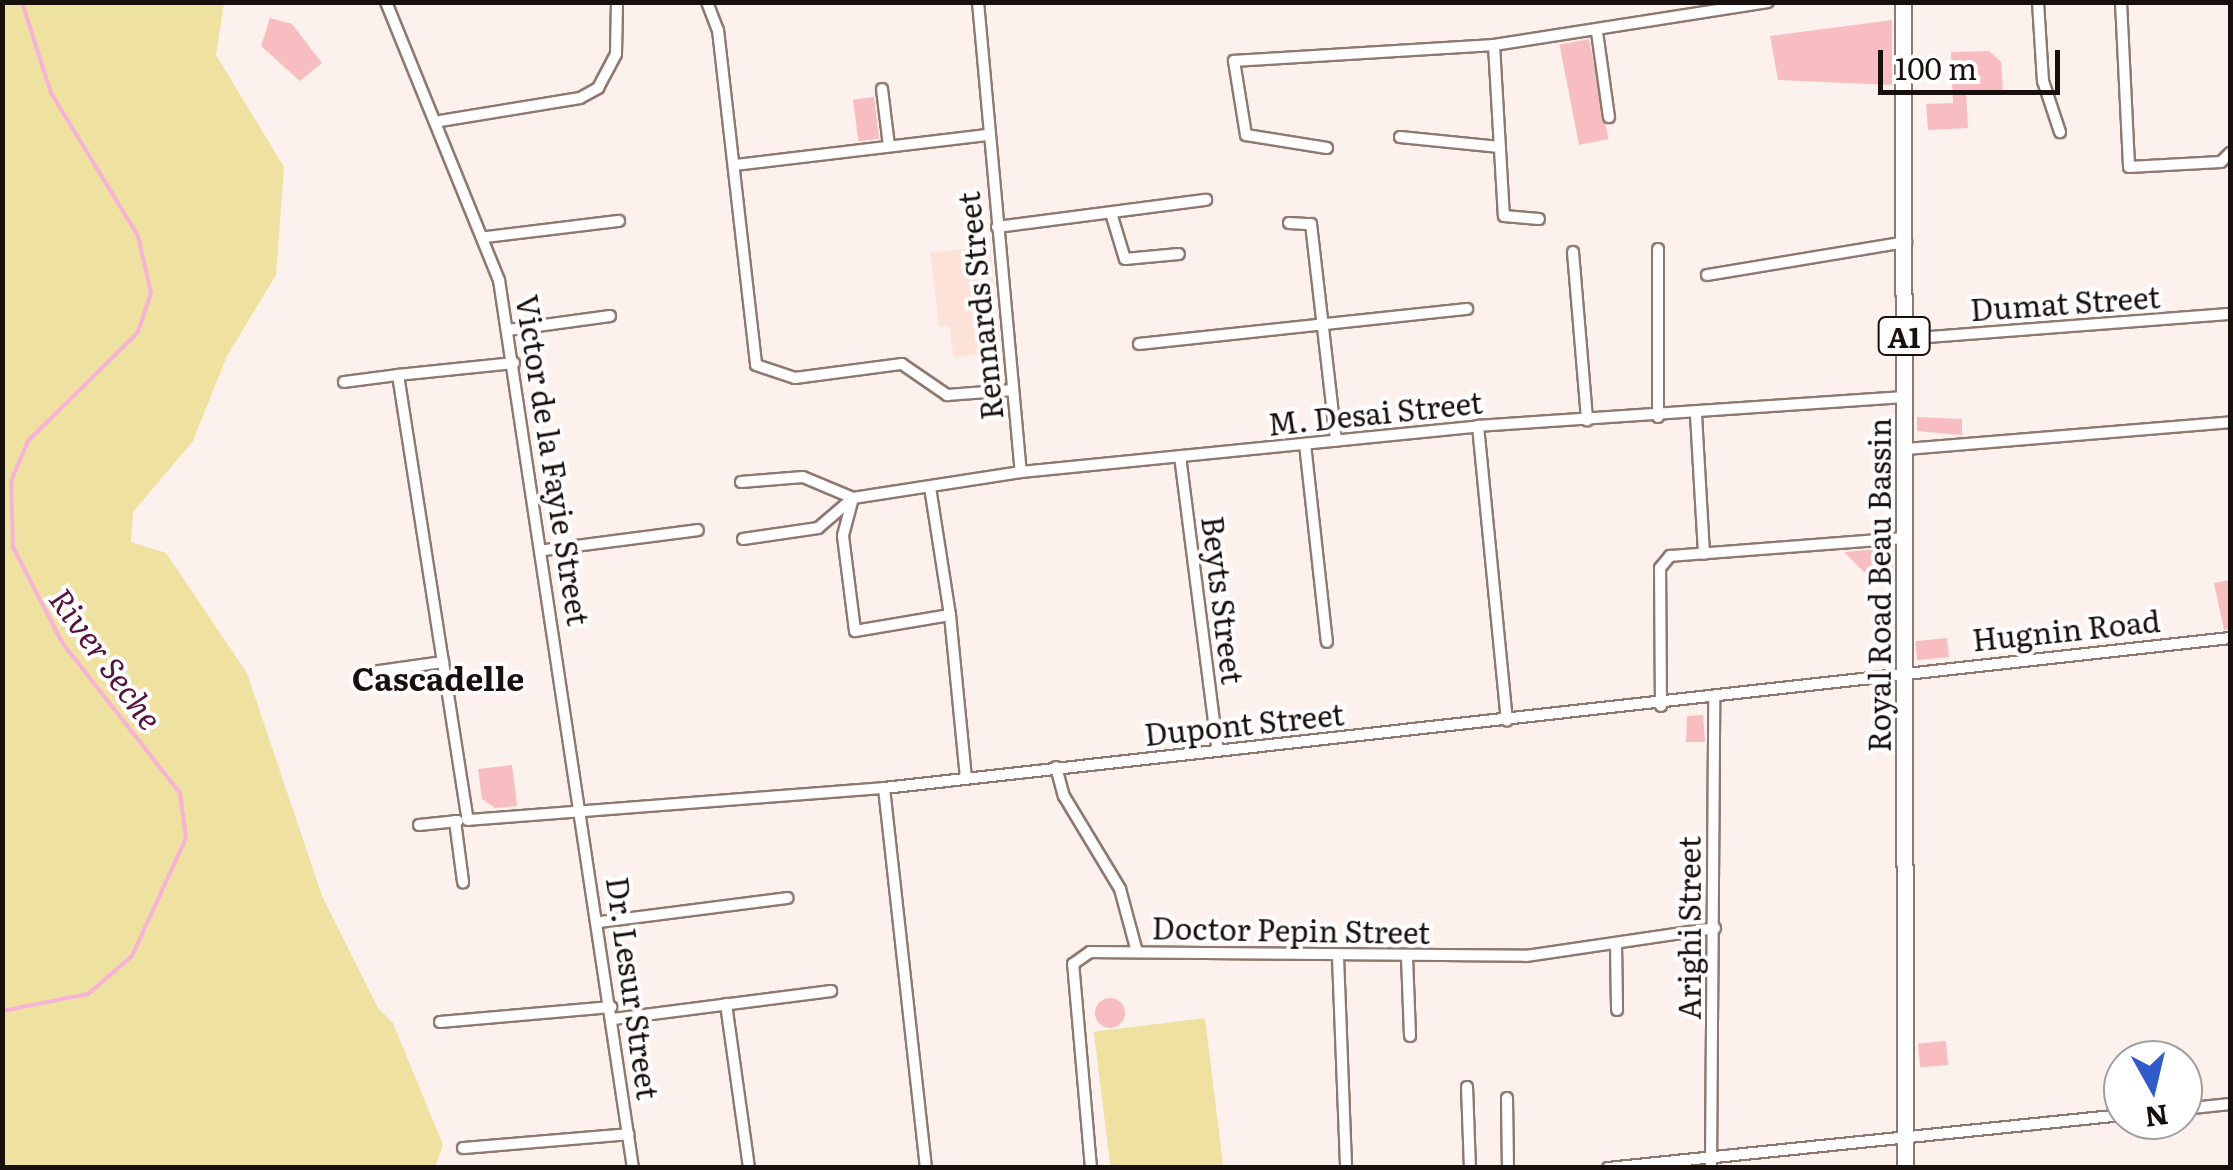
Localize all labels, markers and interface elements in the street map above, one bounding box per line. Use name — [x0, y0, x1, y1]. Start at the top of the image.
scale bar — [1883, 30, 2066, 92]
text: 100 m — [1895, 45, 1977, 89]
street label: Rennards Street — [949, 190, 1009, 422]
street label: Dumat Street — [1969, 277, 2161, 327]
street label: Victor de la Fayie Street — [510, 292, 598, 628]
road number: A1 — [1876, 313, 1932, 359]
street label: M. Desai Street — [1266, 383, 1484, 441]
street label: Royal Road Beau Bassin — [1860, 418, 1896, 752]
street label: Beyts Street — [1196, 514, 1252, 686]
water label: River Seche — [43, 580, 171, 736]
street label: Hugnin Road — [1970, 601, 2162, 657]
district label: Cascadelle — [352, 658, 524, 696]
street label: Dupont Street — [1142, 695, 1346, 751]
street label: Arighi Street — [1670, 836, 1706, 1020]
street label: Dr. Lesur Street — [601, 874, 667, 1102]
street label: Doctor Pepin Street — [1151, 909, 1431, 949]
north arrow — [2103, 1040, 2203, 1140]
text: N — [2142, 1095, 2171, 1140]

